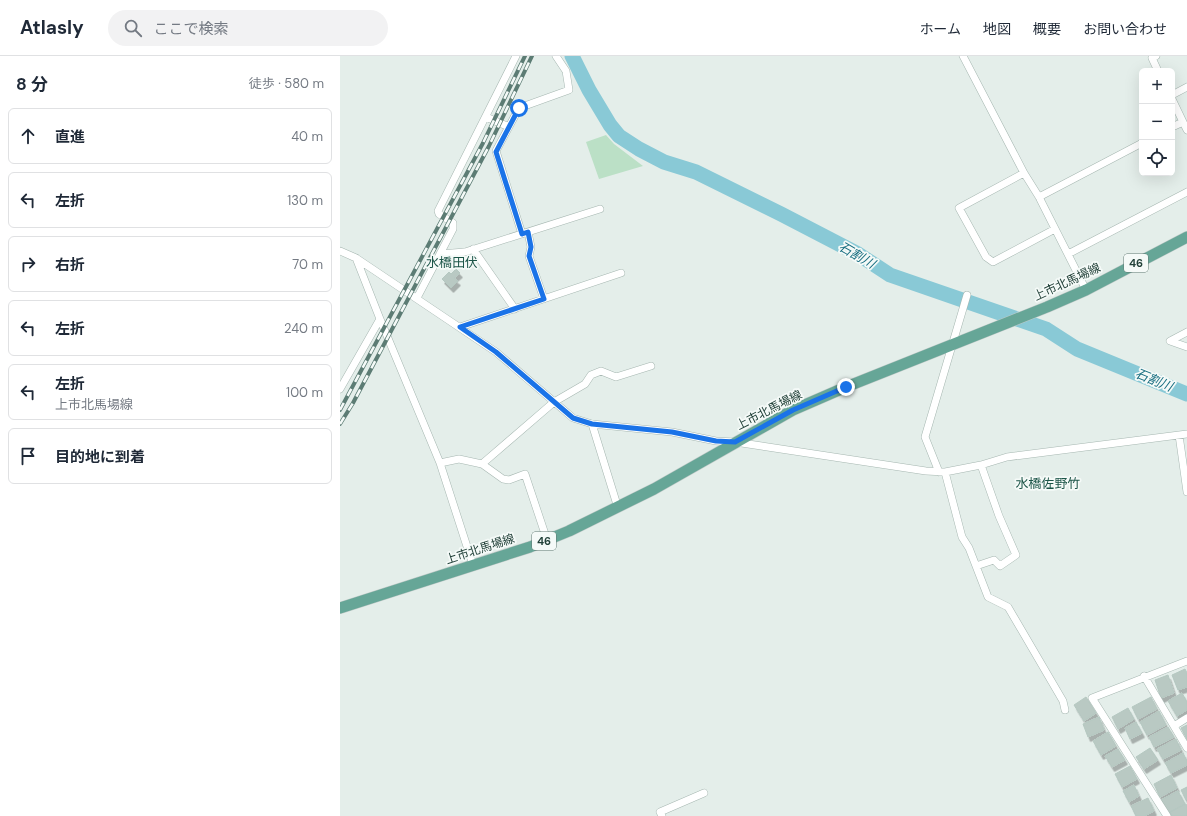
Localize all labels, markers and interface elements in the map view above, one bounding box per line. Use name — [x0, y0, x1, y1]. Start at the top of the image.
search box — [108, 10, 388, 46]
text: Atlasly — [20, 15, 84, 40]
icon: search — [122, 17, 144, 39]
text: ここで検索 — [154, 19, 229, 39]
text: ホーム — [919, 20, 961, 38]
text: 地図 — [983, 20, 1011, 38]
text: 概要 — [1033, 20, 1061, 38]
text: お問い合わせ — [1083, 20, 1167, 38]
map controls — [1139, 68, 1175, 176]
button: + — [1139, 68, 1175, 104]
text: 8 分 — [16, 73, 48, 95]
text: 徒歩 · 580 m — [249, 75, 324, 92]
route start — [510, 99, 528, 117]
button: − — [1139, 104, 1175, 140]
icon: ahead — [17, 125, 39, 147]
text: 直進 — [55, 127, 85, 147]
text: 40 m — [291, 128, 323, 145]
button: locate — [1139, 140, 1175, 176]
icon: left — [17, 189, 39, 211]
text: 左折 — [55, 191, 85, 211]
text: 130 m — [287, 192, 323, 209]
water label: 石割川 — [836, 238, 880, 273]
icon: right — [17, 253, 39, 275]
district label: 水橋田伏 — [426, 254, 478, 271]
road number: 46 — [1124, 254, 1148, 272]
text: 右折 — [55, 255, 85, 275]
text: 70 m — [292, 256, 323, 273]
street label: 上市北馬場線 — [1031, 260, 1103, 304]
icon: left — [17, 317, 39, 339]
text: 左折 — [55, 319, 85, 339]
text: 240 m — [284, 320, 323, 337]
water label: 石割川 — [1133, 365, 1177, 396]
text: 左折 — [55, 374, 85, 394]
route end — [837, 378, 855, 396]
icon: left — [17, 381, 39, 403]
text: 100 m — [286, 384, 323, 401]
street label: 上市北馬場線 — [733, 387, 805, 433]
text: 上市北馬場線 — [55, 396, 133, 413]
icon: arrive — [17, 445, 39, 467]
text: 目的地に到着 — [55, 447, 145, 467]
district label: 水橋佐野竹 — [1015, 475, 1081, 492]
street label: 上市北馬場線 — [443, 530, 517, 568]
road number: 46 — [532, 532, 556, 550]

